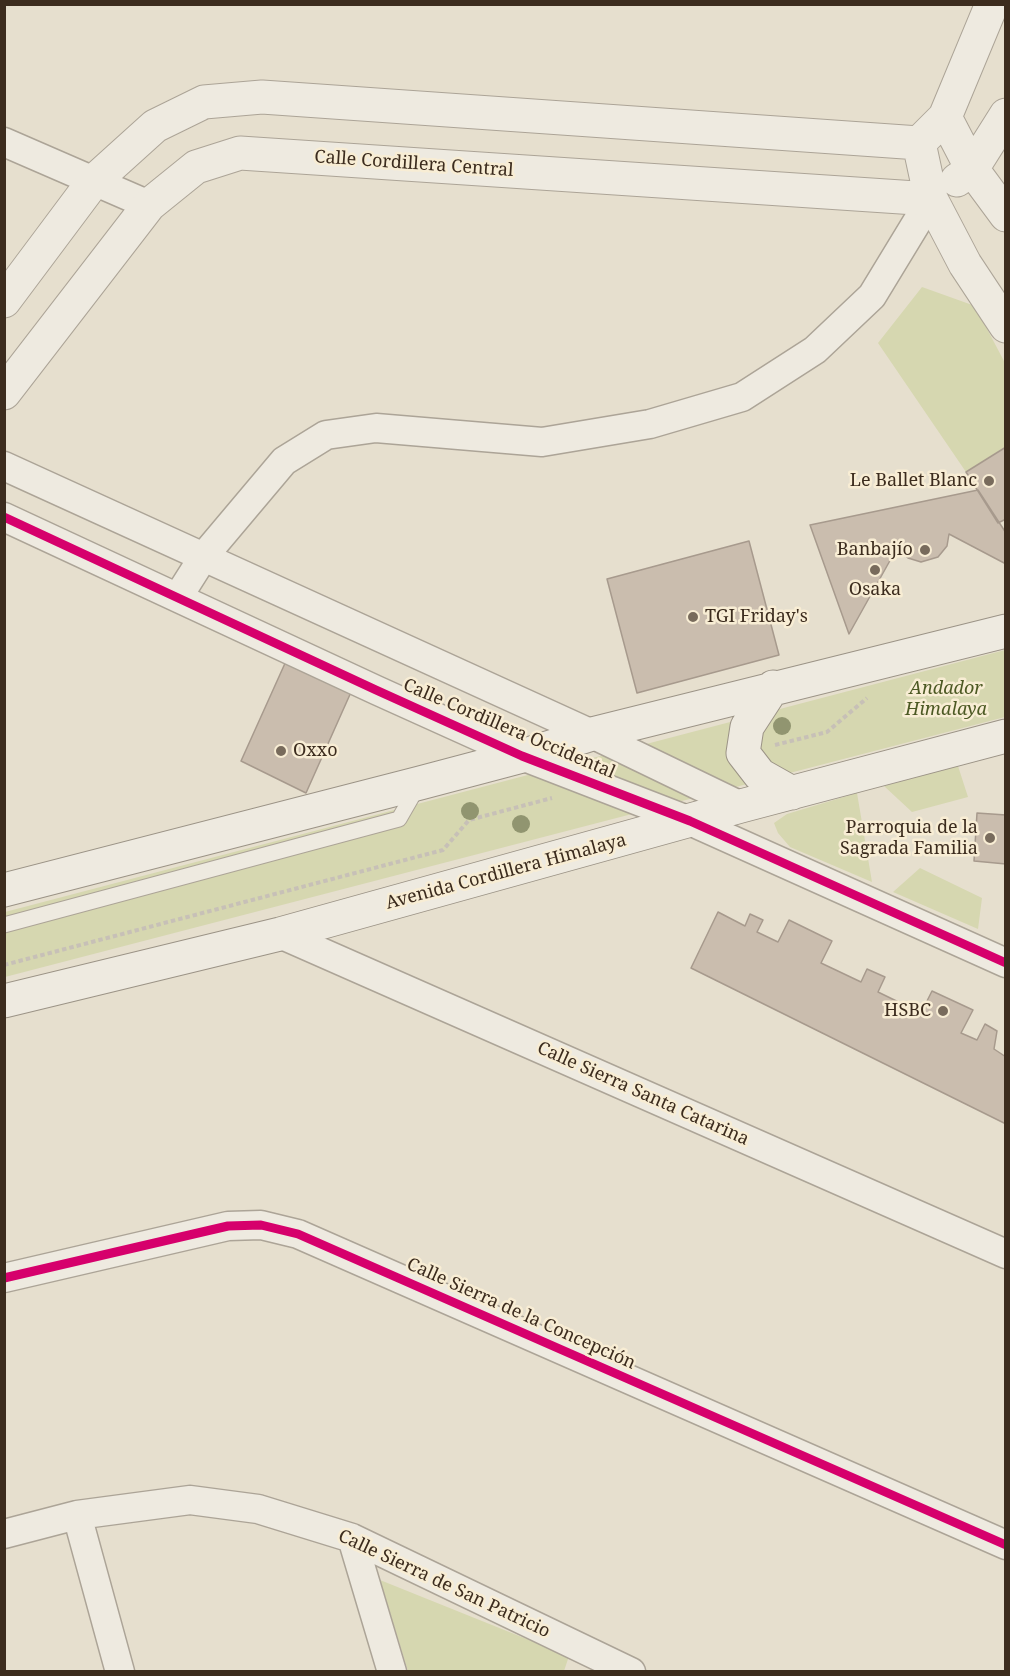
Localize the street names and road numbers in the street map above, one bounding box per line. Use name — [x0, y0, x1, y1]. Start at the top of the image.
street label: Calle Cordillera Central — [314, 146, 514, 182]
street label: Calle Cordillera Occidental — [400, 674, 618, 784]
street label: Avenida Cordillera Himalaya — [383, 829, 629, 915]
street label: Calle Sierra Santa Catarina — [534, 1037, 752, 1151]
street label: Calle Sierra de la Concepción — [403, 1254, 639, 1374]
street label: Calle Sierra de San Patricio — [335, 1525, 553, 1643]

